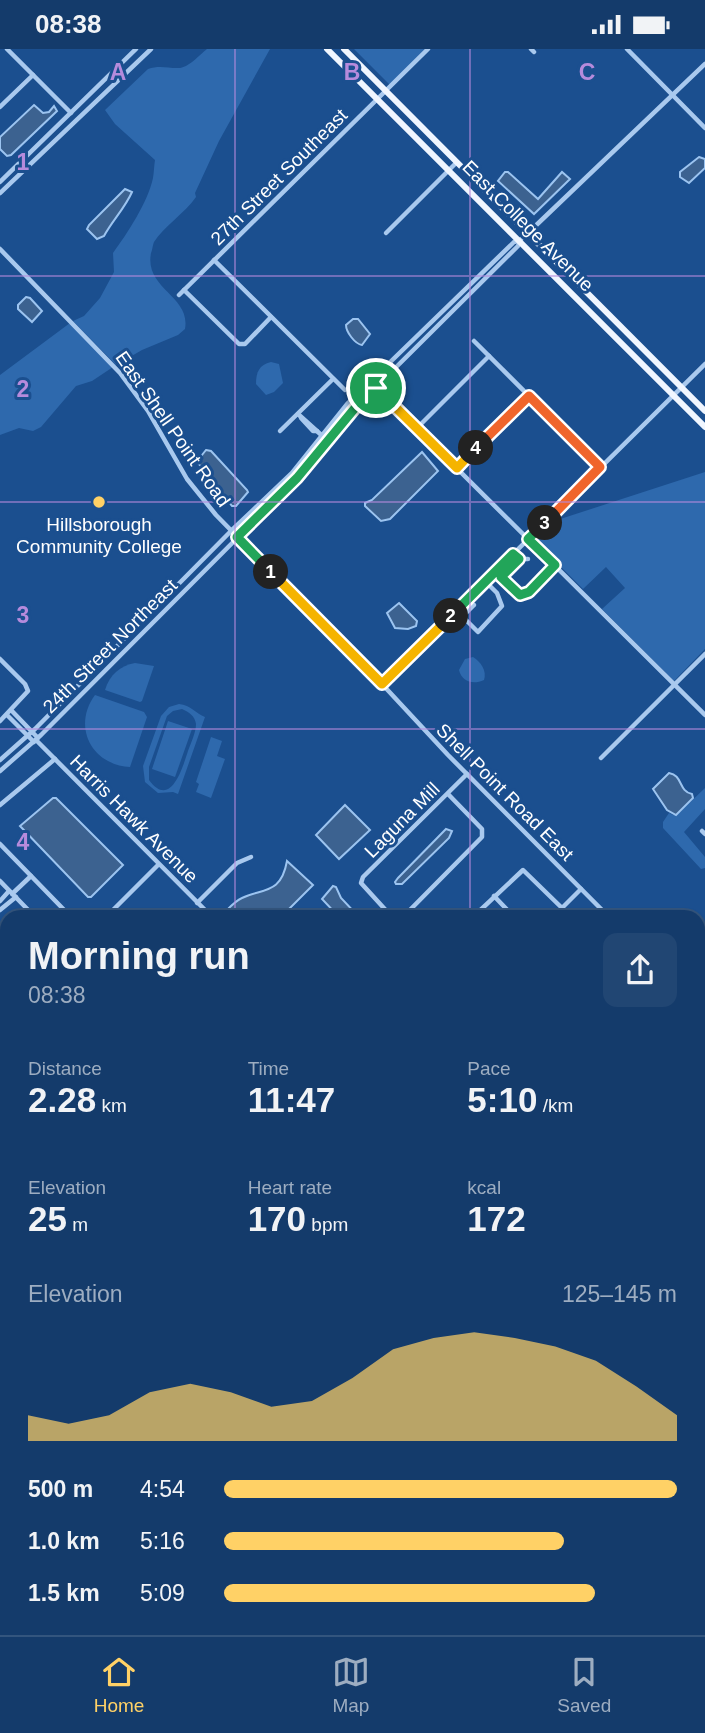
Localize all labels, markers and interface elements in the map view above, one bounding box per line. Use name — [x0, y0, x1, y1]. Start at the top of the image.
text: 08:38 — [35, 9, 102, 39]
text: A — [110, 59, 126, 85]
text: B — [344, 59, 360, 85]
text: C — [579, 59, 595, 85]
street label: 27th Street Southeast — [207, 104, 352, 249]
text: 1 — [17, 149, 30, 175]
street label: East College Avenue — [458, 156, 598, 296]
street label: East Shell Point Road — [111, 347, 235, 511]
pin — [346, 358, 406, 418]
icon: arrive — [357, 369, 395, 407]
text: 2 — [17, 376, 29, 402]
pin: 4 — [458, 431, 494, 465]
text: 4 — [470, 437, 481, 458]
marker: Hillsborough Community College — [91, 494, 107, 510]
pin: 3 — [528, 505, 562, 540]
text: 3 — [539, 512, 550, 533]
place label: Hillsborough Community College — [16, 514, 182, 557]
pin: 1 — [254, 554, 288, 589]
text: 1 — [265, 561, 276, 582]
street label: 24th Street Northeast — [39, 574, 182, 717]
pin: 2 — [434, 599, 468, 633]
text: 3 — [17, 602, 29, 628]
text: 2 — [445, 605, 456, 626]
street label: Shell Point Road East — [432, 719, 578, 865]
street label: Harris Hawk Avenue — [66, 751, 202, 887]
street label: Laguna Mill — [360, 778, 444, 862]
text: 4 — [17, 829, 30, 855]
button: share — [603, 933, 677, 1007]
text: Morning run — [28, 935, 250, 977]
text: 08:38 — [28, 982, 86, 1008]
text: Distance — [28, 1058, 102, 1079]
text: Time — [248, 1058, 289, 1079]
text: Pace — [467, 1058, 511, 1079]
text: 2.28 — [28, 1080, 96, 1119]
text: 11:47 — [248, 1080, 335, 1119]
text: 5:10 — [467, 1080, 537, 1119]
text: km — [96, 1095, 127, 1116]
text: /km — [537, 1095, 573, 1116]
text: Elevation — [28, 1177, 106, 1198]
text: Heart rate — [248, 1177, 332, 1198]
text: kcal — [467, 1177, 501, 1198]
text: 25 — [28, 1199, 67, 1238]
text: 170 — [248, 1199, 306, 1238]
text: 172 — [467, 1199, 526, 1238]
text: m — [67, 1214, 88, 1235]
text: bpm — [306, 1214, 348, 1235]
text: Elevation — [28, 1281, 123, 1307]
text: 125–145 m — [562, 1281, 677, 1307]
text: 500 m — [28, 1476, 93, 1502]
text: 4:54 — [140, 1476, 185, 1502]
text: 1.0 km — [28, 1528, 100, 1554]
text: 5:16 — [140, 1528, 185, 1554]
text: 1.5 km — [28, 1580, 100, 1606]
text: 5:09 — [140, 1580, 185, 1606]
tab: Home — [94, 1653, 144, 1717]
tab: Map — [332, 1653, 370, 1717]
tab: Saved — [557, 1653, 611, 1717]

